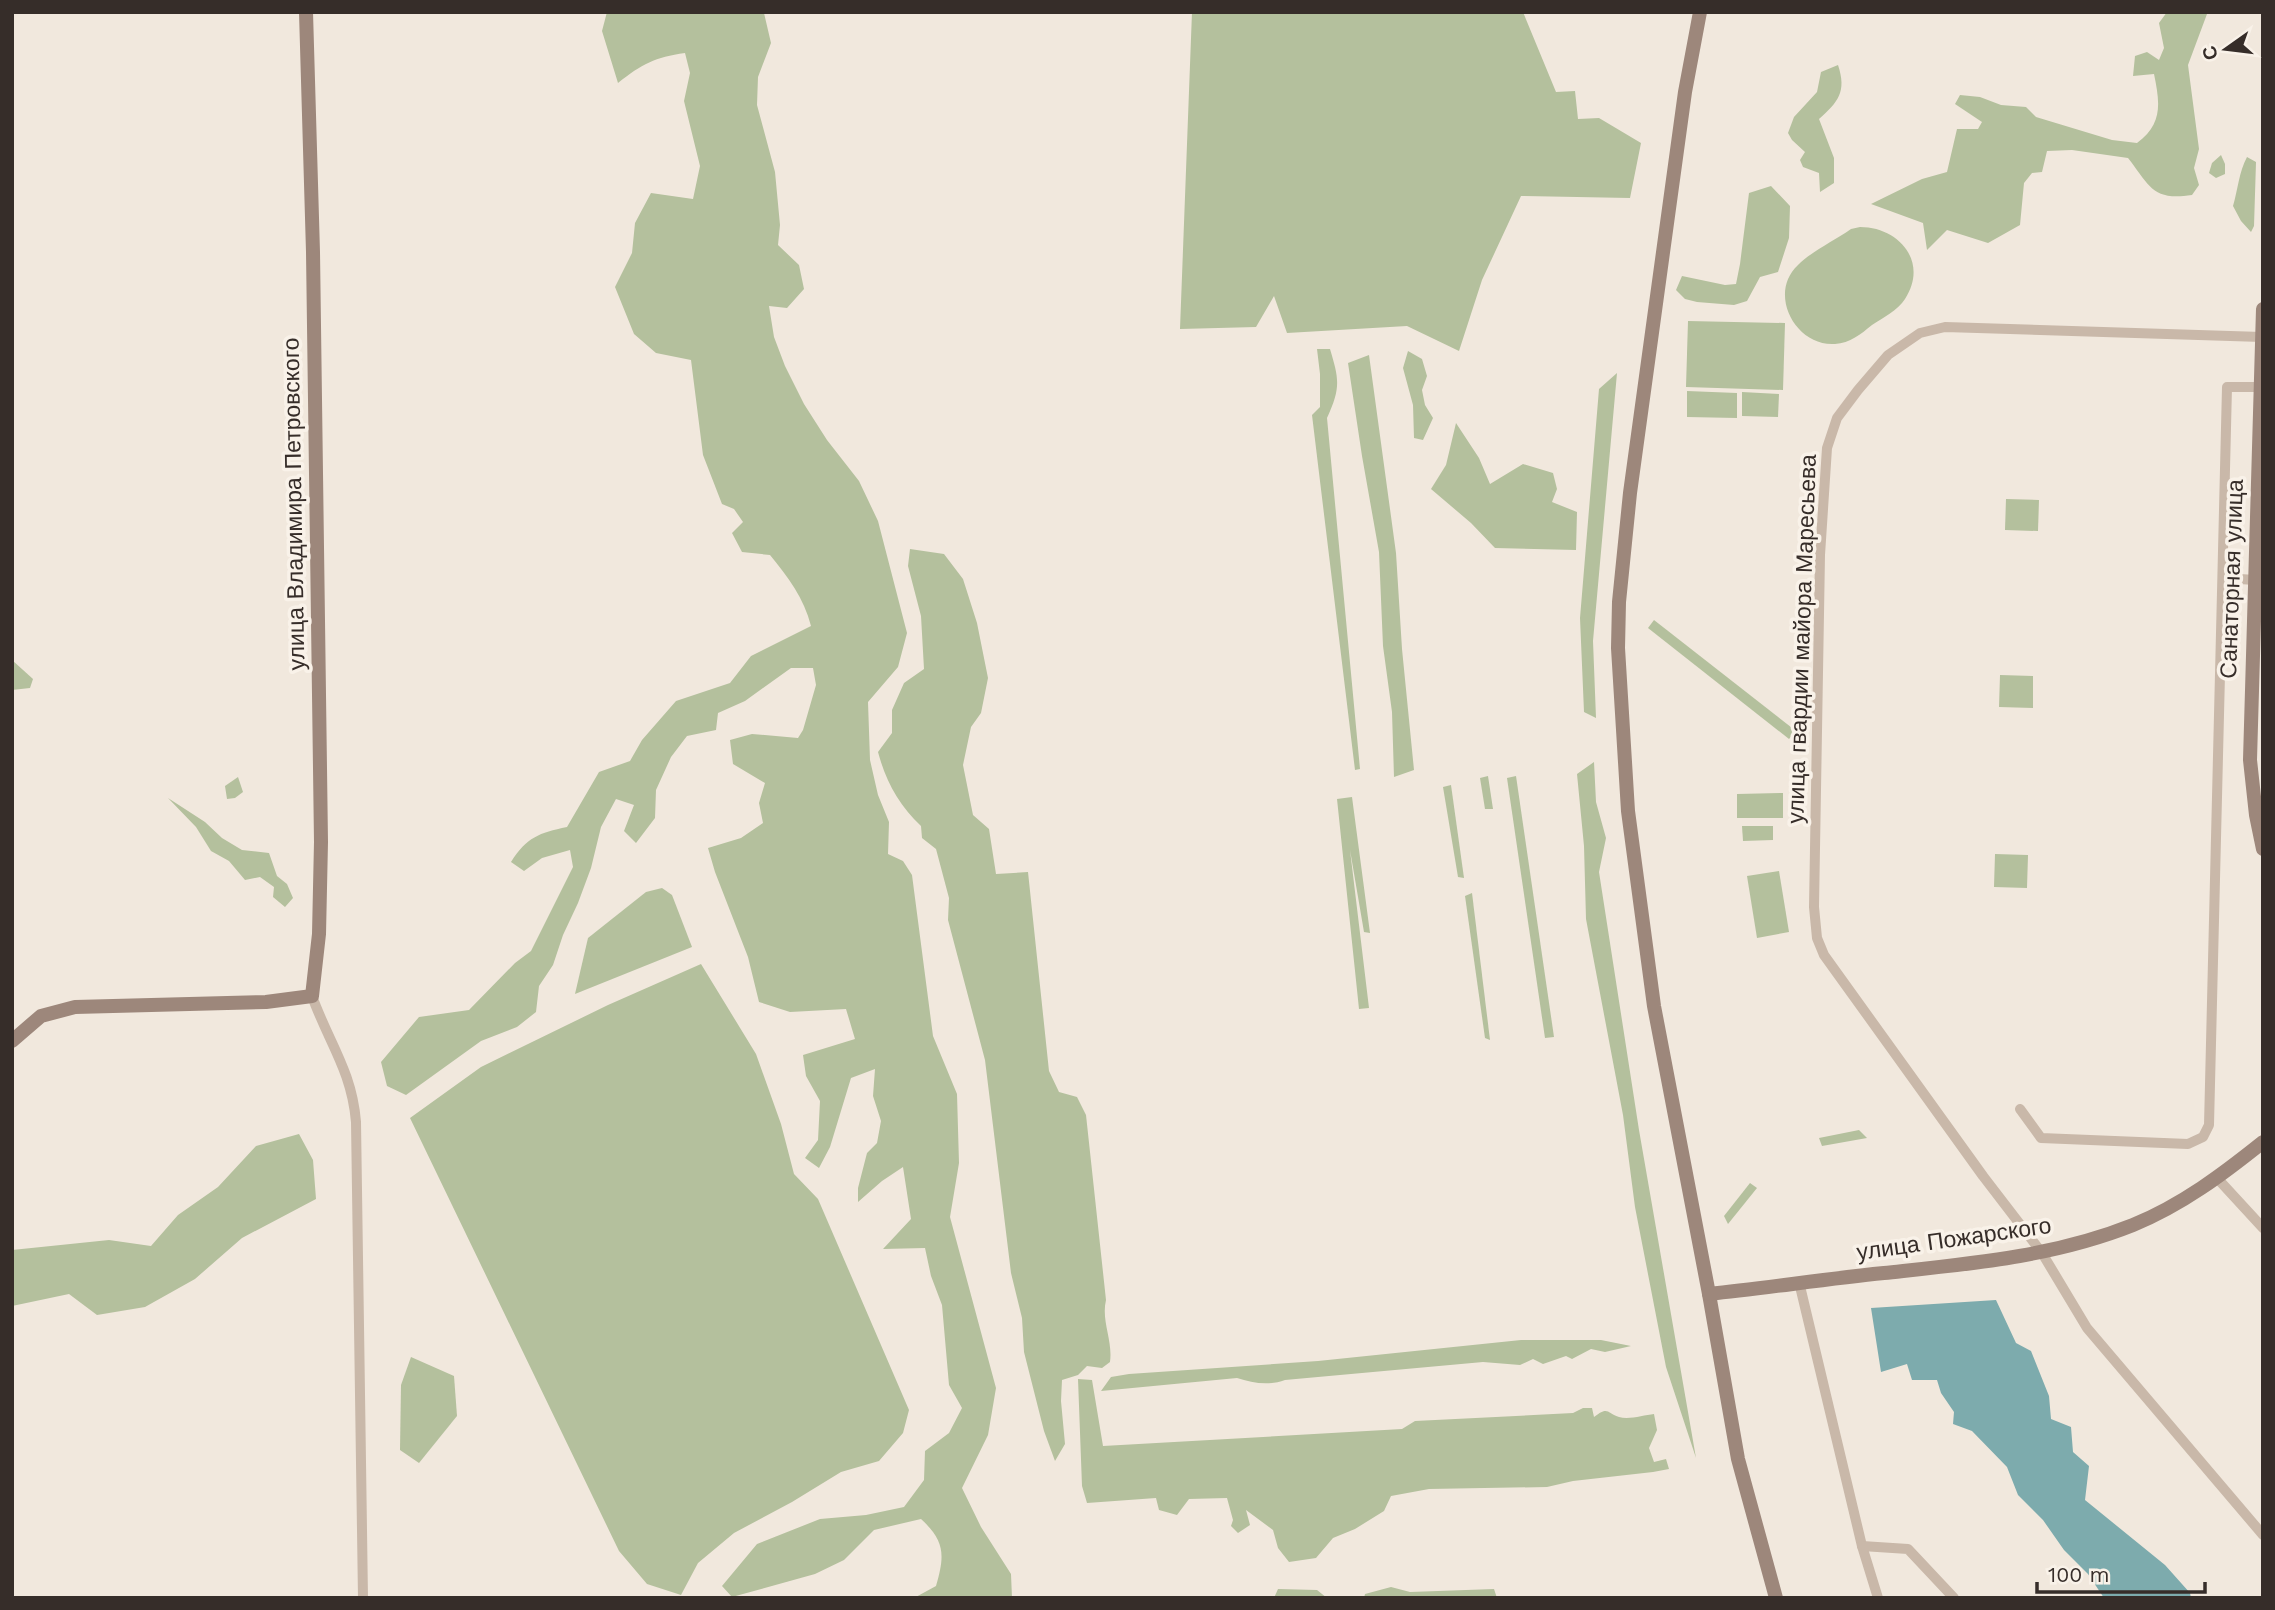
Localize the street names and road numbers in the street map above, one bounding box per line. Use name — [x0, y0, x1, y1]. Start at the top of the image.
street label: улица Владимира Петровского — [278, 337, 310, 671]
street label: улица гвардии майора Маресьева — [1782, 453, 1822, 824]
street label: Санаторная улица — [2215, 479, 2249, 679]
street label: улица Пожарского — [1855, 1212, 2053, 1266]

